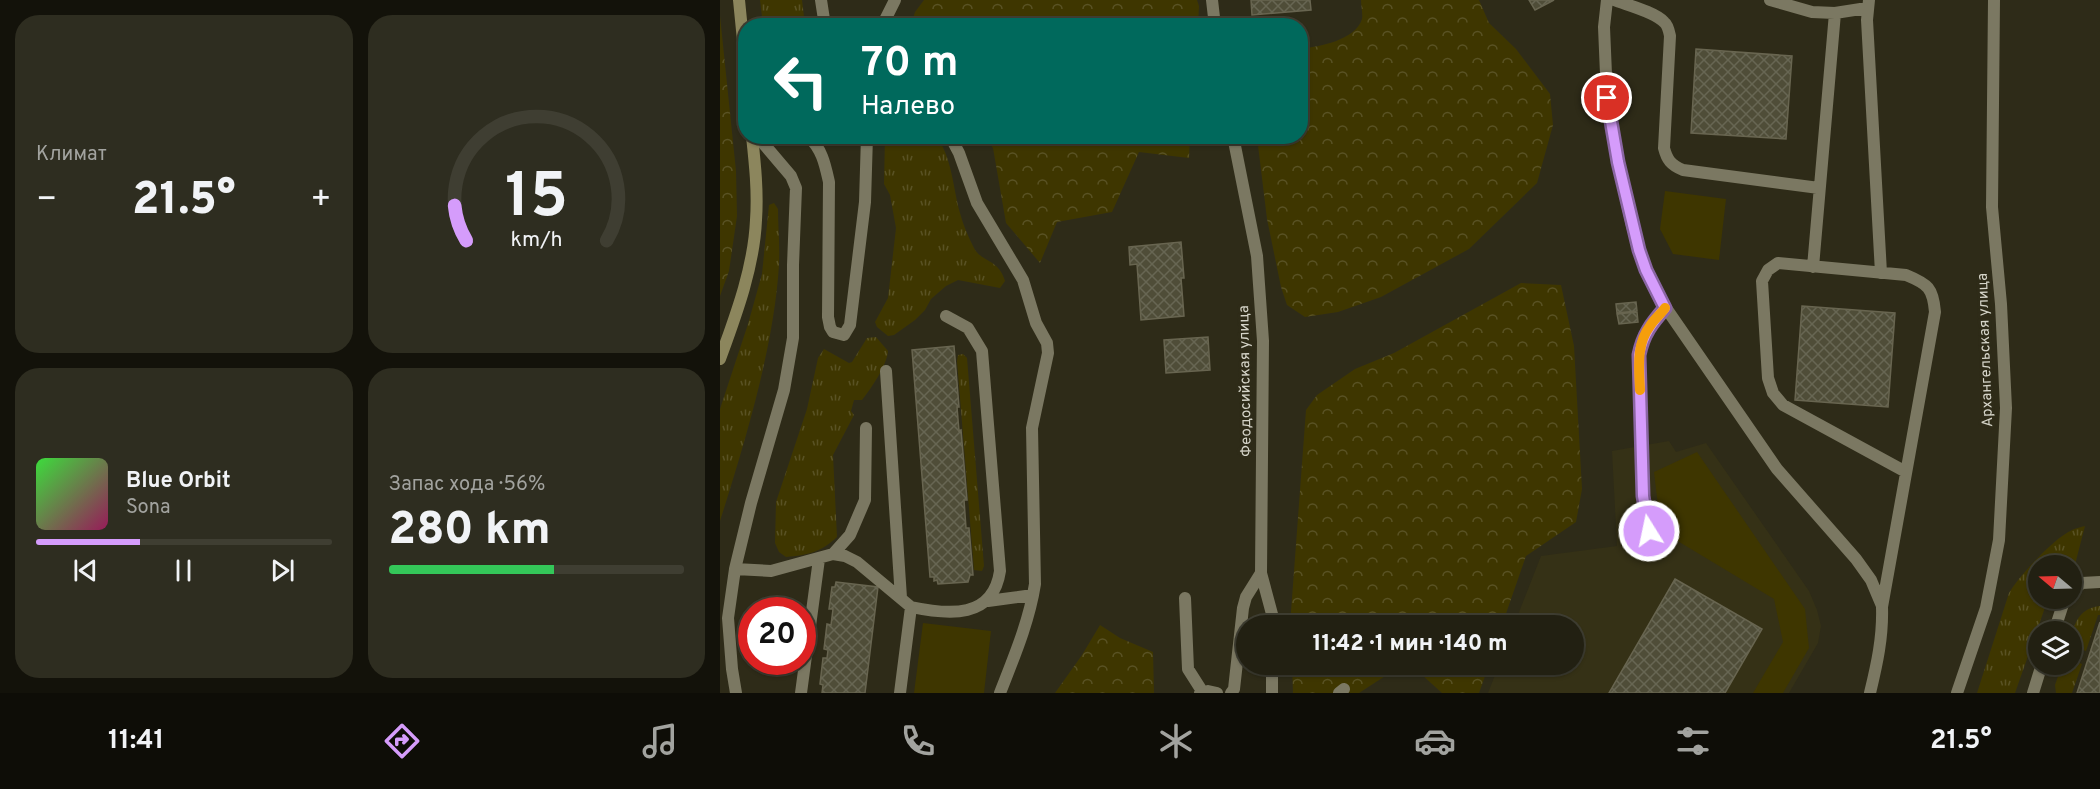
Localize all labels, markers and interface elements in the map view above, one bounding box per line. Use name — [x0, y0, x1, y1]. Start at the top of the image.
text: 70 m — [861, 38, 959, 91]
icon: left — [762, 42, 840, 120]
pin — [1581, 72, 1632, 123]
icon: arrive — [1590, 81, 1623, 114]
text: Налево — [861, 90, 955, 124]
text: Климат — [36, 142, 107, 168]
text: 15 — [505, 160, 568, 239]
text: 21.5° — [132, 173, 236, 230]
text: − — [36, 180, 57, 222]
text: + — [310, 180, 332, 222]
text: km/h — [510, 227, 562, 254]
street label: Архангельская улица — [1974, 273, 1998, 427]
street label: Феодосийская улица — [1235, 305, 1257, 457]
text: Blue Orbit — [126, 468, 231, 495]
text: Запас хода · 56% — [389, 472, 545, 498]
text: Sona — [126, 495, 171, 521]
position arrow — [1617, 499, 1681, 563]
text: 280 km — [389, 503, 551, 560]
icon: previous — [69, 554, 102, 587]
icon: pause — [167, 554, 200, 587]
icon: next — [266, 554, 299, 587]
north arrow — [2028, 555, 2082, 609]
map controls — [2028, 555, 2082, 675]
speed limit sign: 20 — [738, 597, 816, 675]
button: layers — [2028, 621, 2082, 675]
text: 11:42 · 1 мин · 140 m — [1313, 631, 1507, 658]
icon: directions — [381, 720, 423, 762]
icon: music — [639, 720, 681, 762]
icon: phone — [897, 720, 939, 762]
icon: climate — [1155, 720, 1197, 762]
icon: car — [1414, 720, 1456, 762]
icon: filters — [1672, 720, 1714, 762]
text: 11:41 — [108, 724, 164, 758]
text: 21.5° — [1930, 724, 1992, 758]

